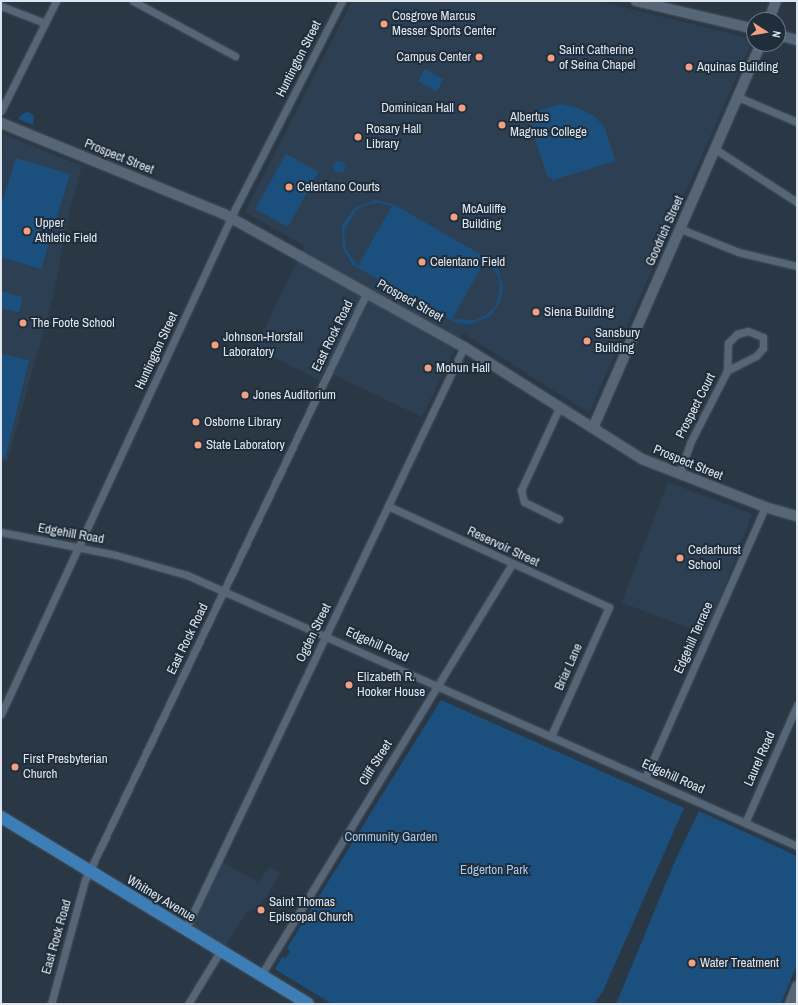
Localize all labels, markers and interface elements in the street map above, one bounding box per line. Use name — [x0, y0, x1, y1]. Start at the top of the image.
place label: Cosgrove Marcus Messer Sports Center — [392, 9, 496, 40]
north arrow — [746, 12, 786, 52]
street label: Huntington Street — [273, 18, 325, 100]
marker: Cosgrove Marcus Messer Sports Center — [379, 19, 389, 29]
text: N — [769, 30, 784, 39]
place label: Saint Catherine of Seina Chapel — [559, 43, 635, 74]
place label: Campus Center — [396, 49, 471, 65]
marker: Campus Center — [474, 52, 484, 62]
marker: Saint Catherine of Seina Chapel — [546, 53, 556, 63]
place label: Aquinas Building — [697, 59, 778, 75]
marker: Aquinas Building — [684, 62, 694, 72]
place label: Dominican Hall — [381, 100, 454, 116]
marker: Dominican Hall — [457, 103, 467, 113]
place label: Albertus Magnus College — [510, 110, 587, 141]
marker: Albertus Magnus College — [497, 120, 507, 130]
place label: Rosary Hall Library — [366, 122, 421, 153]
marker: Rosary Hall Library — [353, 132, 363, 142]
street label: Prospect Street — [82, 136, 156, 178]
place label: Celentano Courts — [297, 179, 380, 195]
marker: Celentano Courts — [284, 182, 294, 192]
street label: Goodrich Street — [643, 193, 687, 269]
place label: McAuliffe Building — [462, 202, 506, 233]
marker: McAuliffe Building — [449, 212, 459, 222]
place label: Upper Athletic Field — [35, 216, 97, 247]
marker: Upper Athletic Field — [22, 226, 32, 236]
place label: Celentano Field — [430, 254, 505, 270]
marker: Celentano Field — [417, 257, 427, 267]
street label: Prospect Street — [374, 276, 446, 326]
street label: East Rock Road — [309, 298, 357, 374]
place label: Siena Building — [544, 304, 614, 320]
marker: Siena Building — [531, 307, 541, 317]
street label: Huntington Street — [132, 310, 182, 392]
place label: The Foote School — [31, 315, 115, 331]
marker: The Foote School — [18, 318, 28, 328]
place label: Sansbury Building — [595, 326, 640, 357]
place label: Johnson-Horsfall Laboratory — [223, 330, 303, 361]
marker: Sansbury Building — [582, 336, 592, 346]
marker: Johnson-Horsfall Laboratory — [210, 340, 220, 350]
place label: Mohun Hall — [436, 360, 490, 376]
marker: Mohun Hall — [423, 363, 433, 373]
street label: Prospect Court — [673, 371, 719, 441]
place label: Jones Auditorium — [253, 387, 337, 403]
marker: Jones Auditorium — [240, 390, 250, 400]
place label: Osborne Library — [204, 414, 281, 430]
marker: Osborne Library — [191, 417, 201, 427]
place label: State Laboratory — [206, 437, 285, 453]
marker: State Laboratory — [193, 440, 203, 450]
street label: Prospect Street — [651, 442, 725, 484]
street label: Edgehill Road — [37, 521, 105, 547]
street label: Reservoir Street — [465, 524, 541, 570]
place label: Cedarhurst School — [688, 543, 741, 574]
marker: Cedarhurst School — [675, 553, 685, 563]
street label: Edgehill Terrace — [671, 600, 717, 676]
street label: East Rock Road — [164, 601, 212, 677]
street label: Ogden Street — [293, 601, 335, 665]
street label: Edgehill Road — [343, 624, 411, 666]
street label: Briar Lane — [552, 641, 586, 693]
place label: Elizabeth R. Hooker House — [357, 670, 425, 701]
marker: Elizabeth R. Hooker House — [344, 680, 354, 690]
street label: Laurel Road — [741, 729, 779, 789]
street label: Cliff Street — [356, 738, 396, 788]
place label: First Presbyterian Church — [23, 752, 108, 783]
street label: Edgehill Road — [639, 756, 707, 798]
marker: First Presbyterian Church — [10, 762, 20, 772]
park label: Community Garden — [344, 829, 438, 845]
park label: Edgerton Park — [460, 862, 528, 878]
street label: Whitney Avenue — [124, 872, 198, 926]
place label: Saint Thomas Episcopal Church — [269, 895, 353, 926]
street label: East Rock Road — [39, 898, 75, 976]
marker: Saint Thomas Episcopal Church — [256, 905, 266, 915]
place label: Water Treatment — [700, 955, 779, 971]
marker: Water Treatment — [687, 958, 697, 968]

